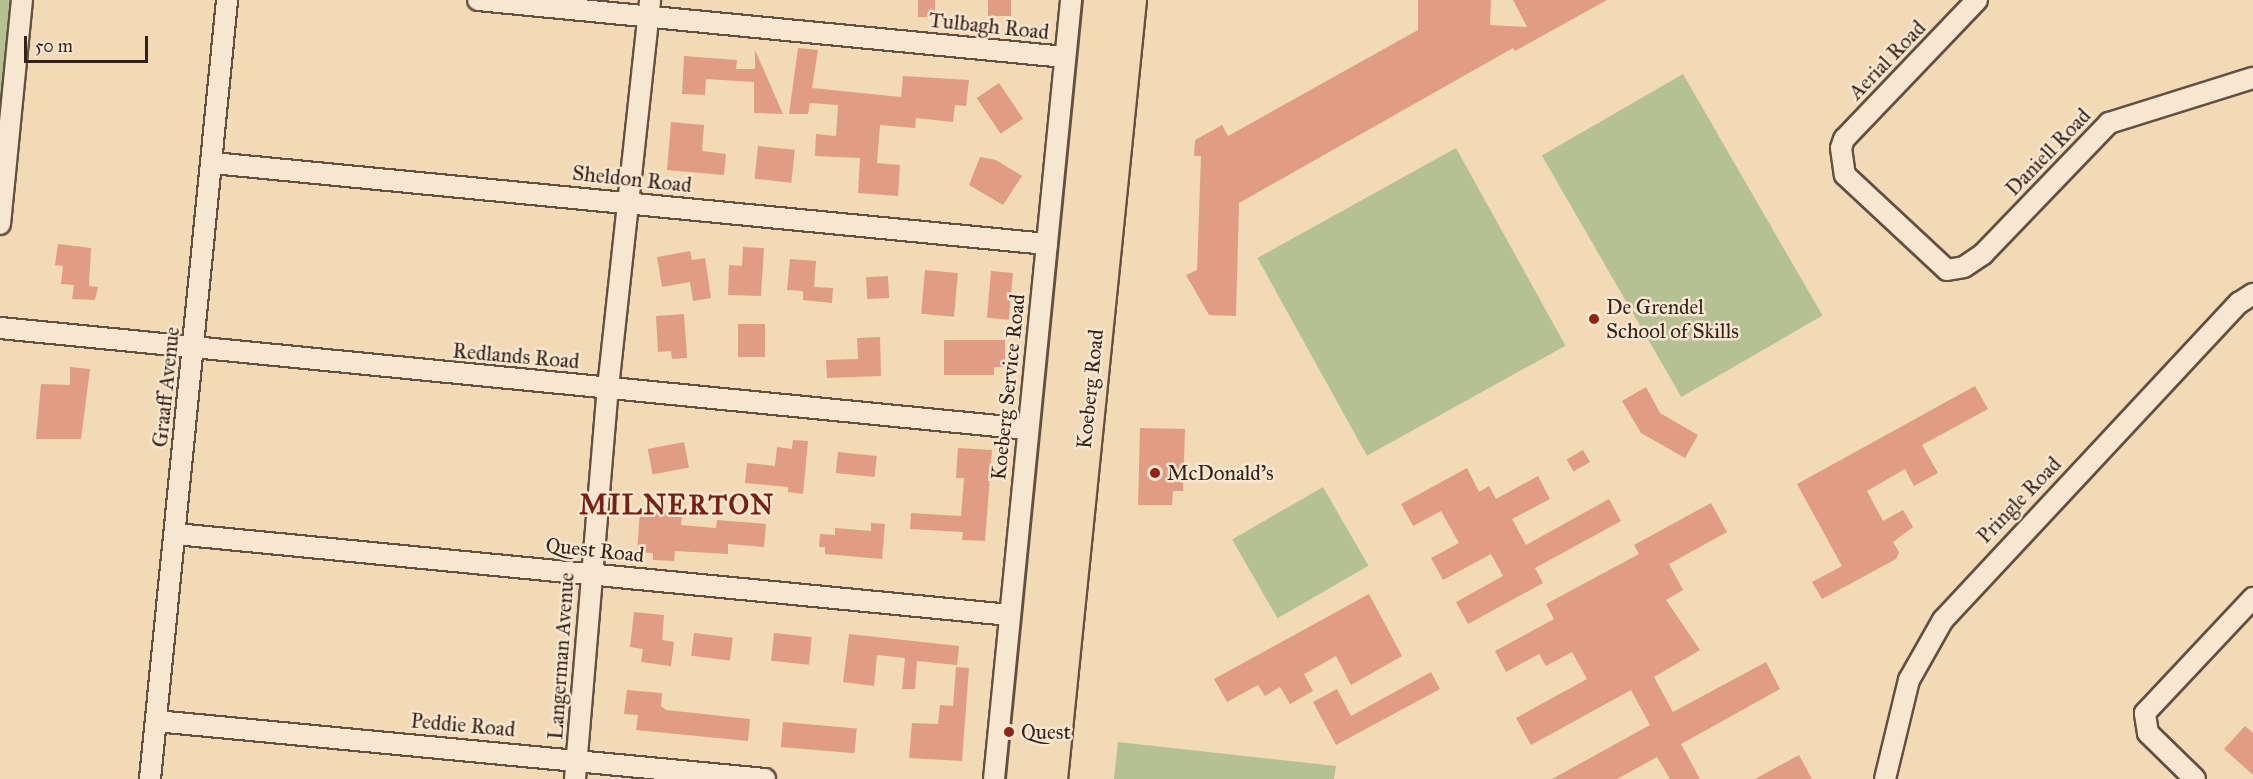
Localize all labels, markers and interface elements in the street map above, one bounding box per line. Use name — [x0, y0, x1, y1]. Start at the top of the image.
street label: Tulbagh Road — [928, 7, 1050, 45]
street label: Aerial Road — [1843, 15, 1931, 105]
scale bar — [27, 24, 152, 62]
text: 50 m — [35, 35, 73, 57]
street label: Daniell Road — [2000, 103, 2096, 201]
street label: Sheldon Road — [571, 160, 693, 198]
street label: Koeberg Service Road — [986, 293, 1030, 481]
place label: De Grendel School of Skills — [1606, 294, 1739, 344]
marker: De Grendel School of Skills — [1587, 312, 1601, 326]
street label: Graaff Avenue — [147, 325, 185, 449]
street label: Koeberg Road — [1071, 328, 1109, 450]
street label: Redlands Road — [451, 338, 581, 374]
street label: Pringle Road — [1972, 452, 2066, 548]
place label: McDonald's — [1167, 460, 1274, 486]
marker: McDonald's — [1148, 466, 1162, 480]
district label: MILNERTON — [579, 489, 775, 521]
street label: Quest Road — [544, 532, 646, 568]
street label: Langerman Avenue — [543, 572, 579, 740]
street label: Peddie Road — [410, 708, 516, 742]
place label: Quest — [1021, 719, 1071, 745]
marker: Quest — [1002, 725, 1016, 739]

